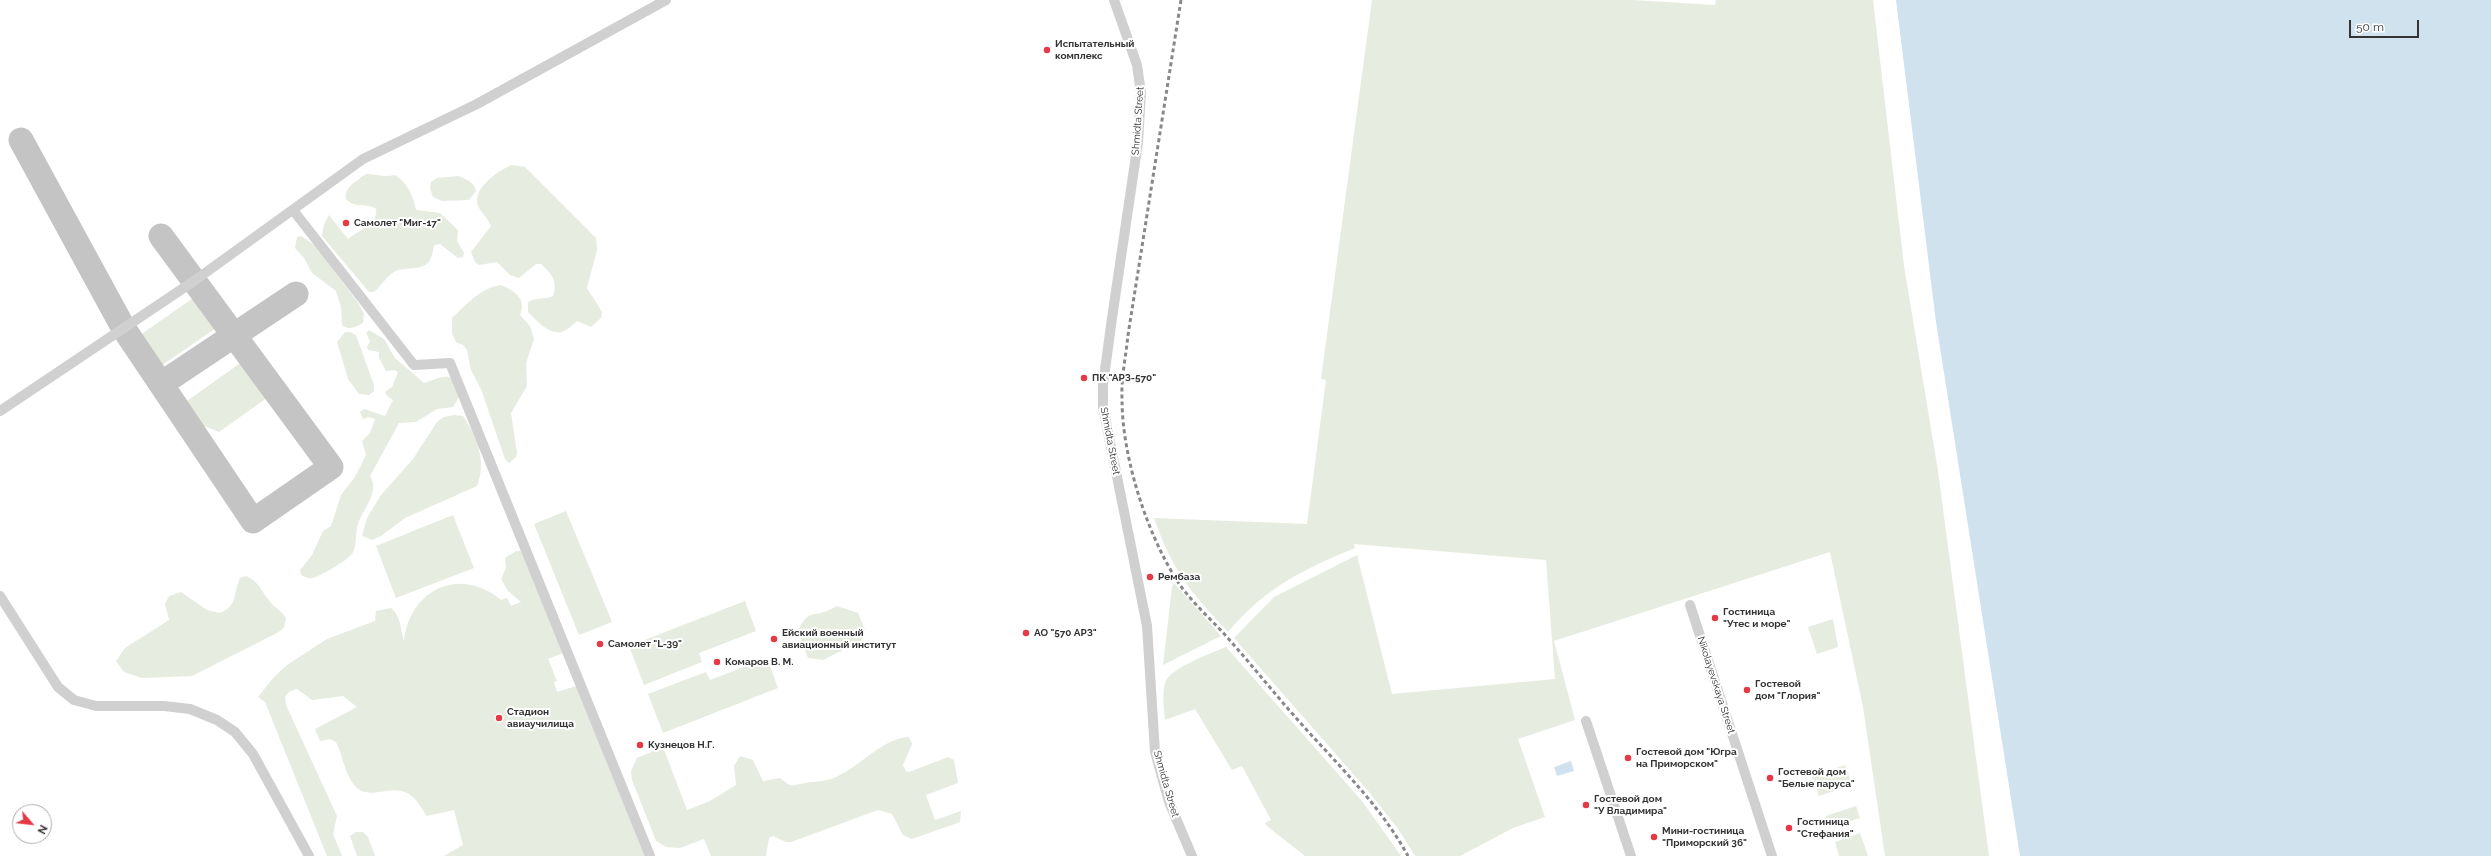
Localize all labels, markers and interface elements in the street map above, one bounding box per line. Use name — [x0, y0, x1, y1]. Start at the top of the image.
scale bar — [2351, 12, 2421, 38]
text: 50 m — [2356, 20, 2384, 34]
place label: Испытательный комплекс — [1055, 38, 1134, 62]
marker: Испытательный комплекс — [1042, 45, 1052, 55]
street label: Shmidta Street — [1130, 86, 1146, 156]
place label: Самолет "Миг-17" — [354, 217, 441, 229]
marker: Самолет "Миг-17" — [341, 218, 351, 228]
place label: ПК "АРЗ-570" — [1092, 372, 1156, 384]
marker: ПК "АРЗ-570" — [1079, 373, 1089, 383]
street label: Shmidta Street — [1098, 406, 1122, 476]
place label: Рембаза — [1158, 571, 1200, 583]
marker: Рембаза — [1145, 572, 1155, 582]
place label: Гостиница "Утес и море" — [1723, 606, 1790, 630]
marker: Гостиница "Утес и море" — [1710, 613, 1720, 623]
place label: Ейский военный авиационный институт — [782, 627, 896, 650]
place label: АО "570 АРЗ" — [1034, 627, 1097, 639]
marker: АО "570 АРЗ" — [1021, 628, 1031, 638]
marker: Ейский военный авиационный институт — [769, 634, 779, 644]
street label: Nikolayevskaya Street — [1695, 635, 1737, 735]
place label: Самолет "L-39" — [608, 638, 682, 650]
marker: Самолет "L-39" — [595, 639, 605, 649]
place label: Комаров В. М. — [725, 656, 793, 668]
marker: Комаров В. М. — [712, 657, 722, 667]
place label: Гостевой дом "Глория" — [1755, 678, 1820, 702]
marker: Гостевой дом "Глория" — [1742, 685, 1752, 695]
place label: Стадион авиаучилища — [507, 706, 574, 730]
marker: Стадион авиаучилища — [494, 713, 504, 723]
place label: Кузнецов Н.Г. — [648, 739, 715, 751]
marker: Кузнецов Н.Г. — [635, 740, 645, 750]
place label: Гостевой дом "Югра на Приморском" — [1636, 746, 1737, 770]
street label: Shmidta Street — [1151, 749, 1181, 819]
marker: Гостевой дом "Югра на Приморском" — [1623, 753, 1633, 763]
place label: Гостевой дом "Белые паруса" — [1778, 766, 1855, 790]
marker: Гостевой дом "Белые паруса" — [1765, 773, 1775, 783]
place label: Гостевой дом "У Владимира" — [1594, 793, 1667, 816]
marker: Гостевой дом "У Владимира" — [1581, 800, 1591, 810]
north arrow — [12, 804, 52, 844]
place label: Гостиница "Стефания" — [1797, 816, 1854, 840]
text: N — [34, 823, 50, 836]
marker: Гостиница "Стефания" — [1784, 823, 1794, 833]
place label: Мини-гостиница "Приморский 36" — [1662, 825, 1747, 848]
marker: Мини-гостиница "Приморский 36" — [1649, 832, 1659, 842]

